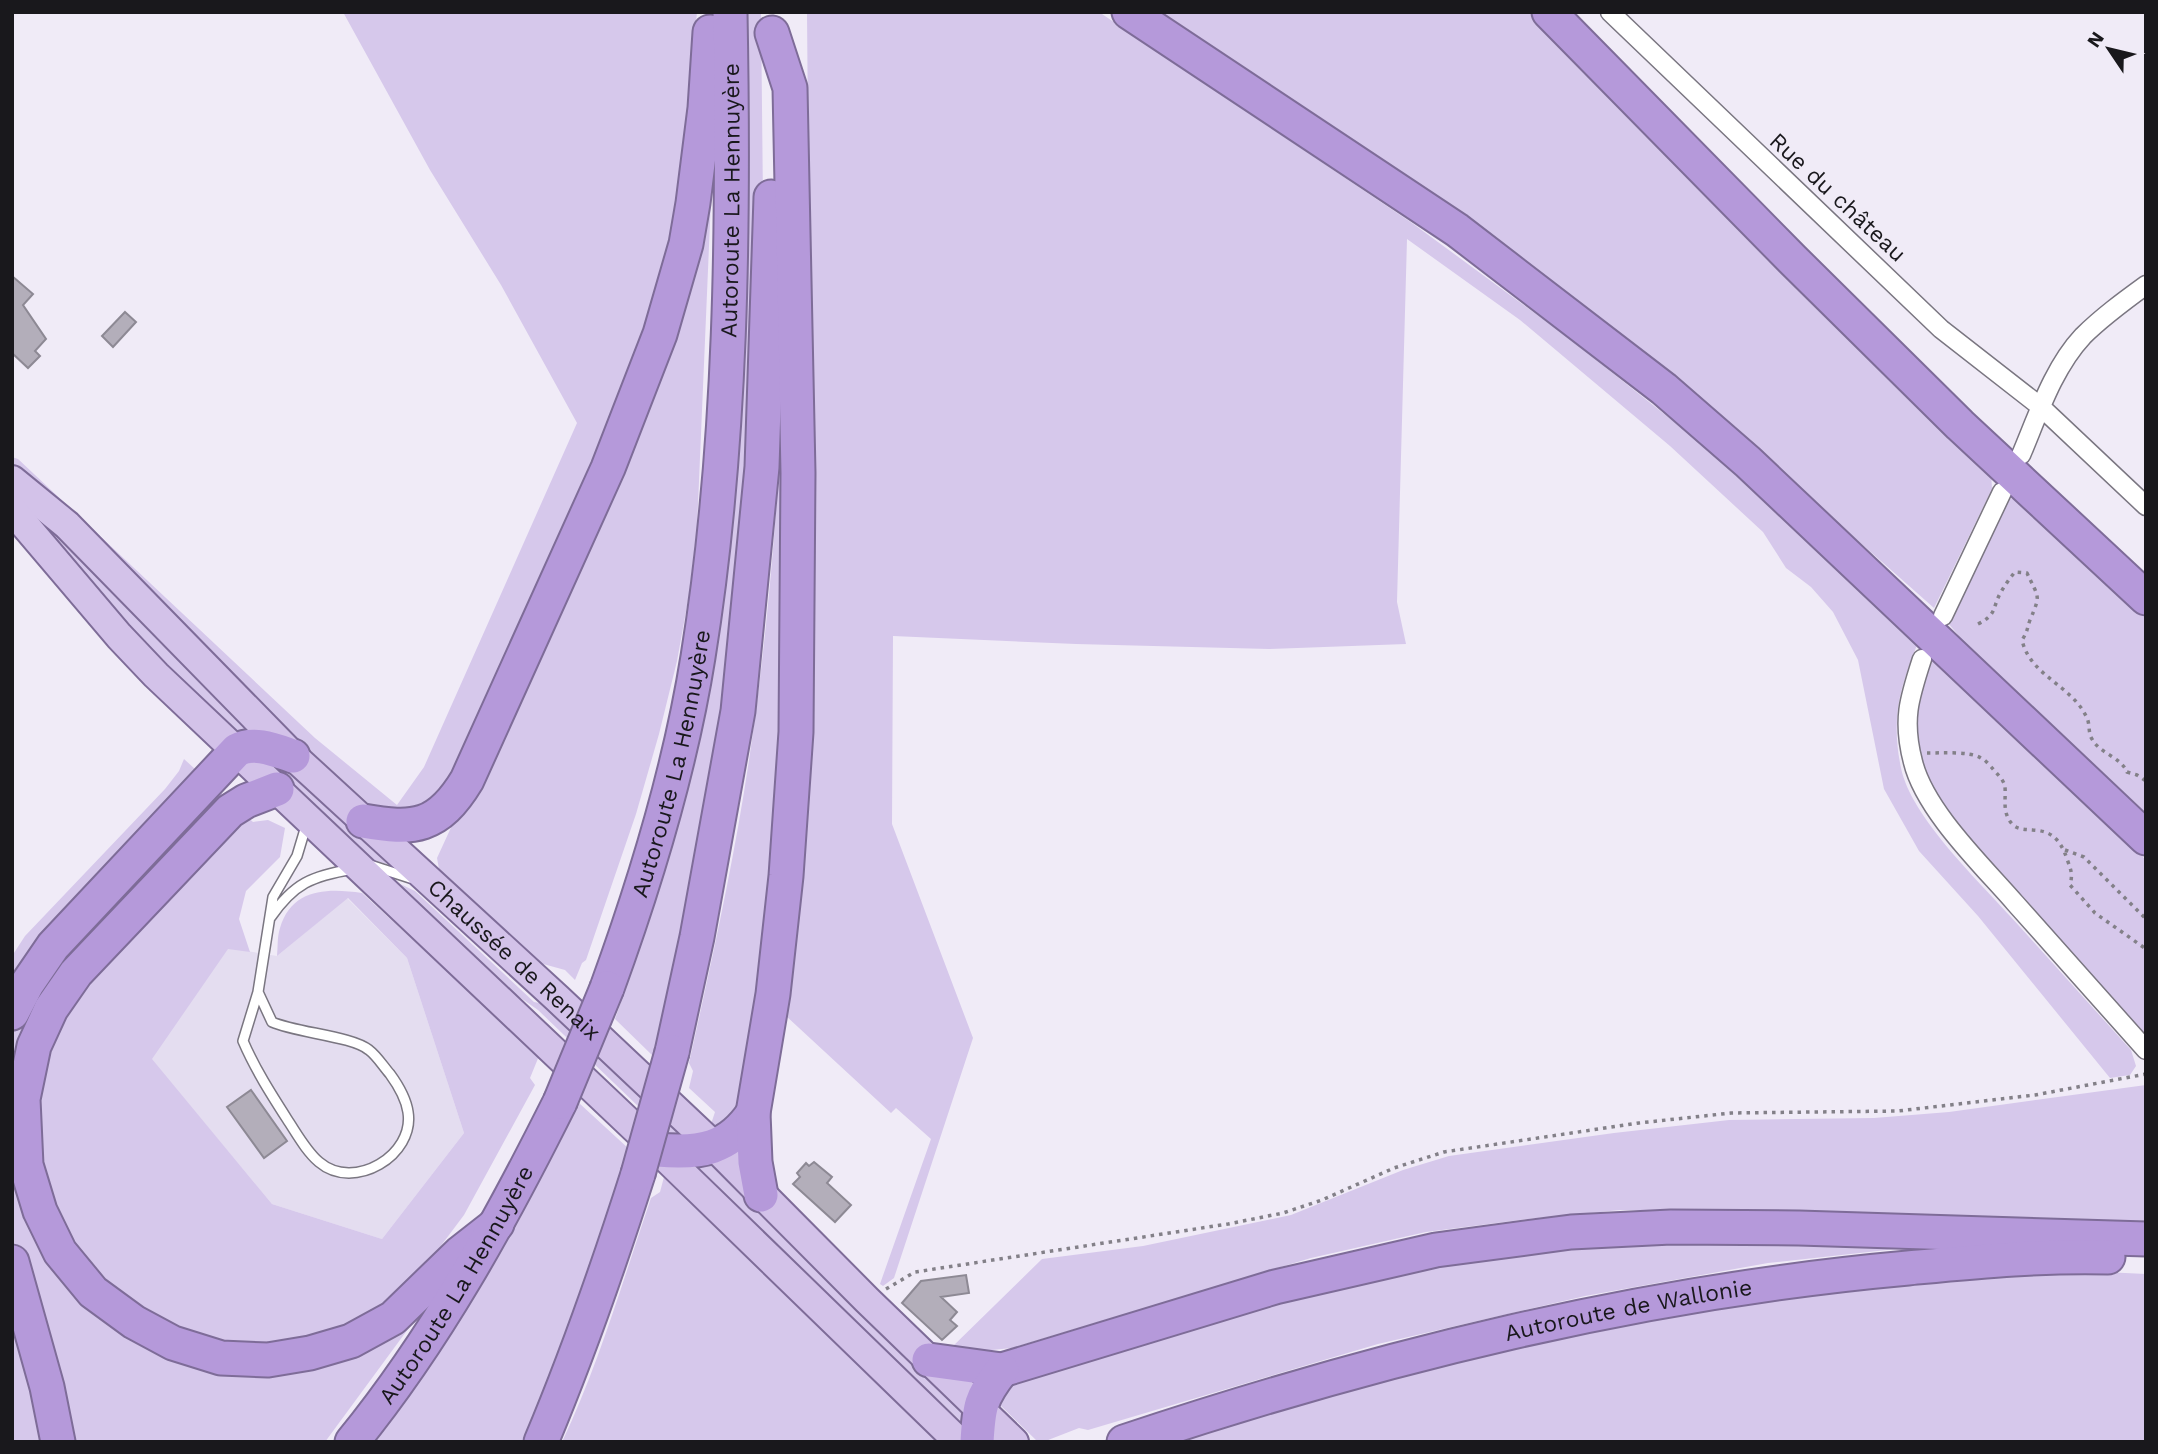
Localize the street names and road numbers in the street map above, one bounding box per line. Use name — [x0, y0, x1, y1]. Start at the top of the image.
street label: Autoroute La Hennuyère — [715, 63, 745, 338]
street label: Rue du château — [1764, 127, 1911, 267]
street label: Autoroute La Hennuyère — [626, 628, 716, 901]
street label: Chaussée de Renaix — [422, 874, 606, 1046]
street label: Autoroute La Hennuyère — [373, 1161, 539, 1410]
street label: Autoroute de Wallonie — [1502, 1274, 1754, 1347]

